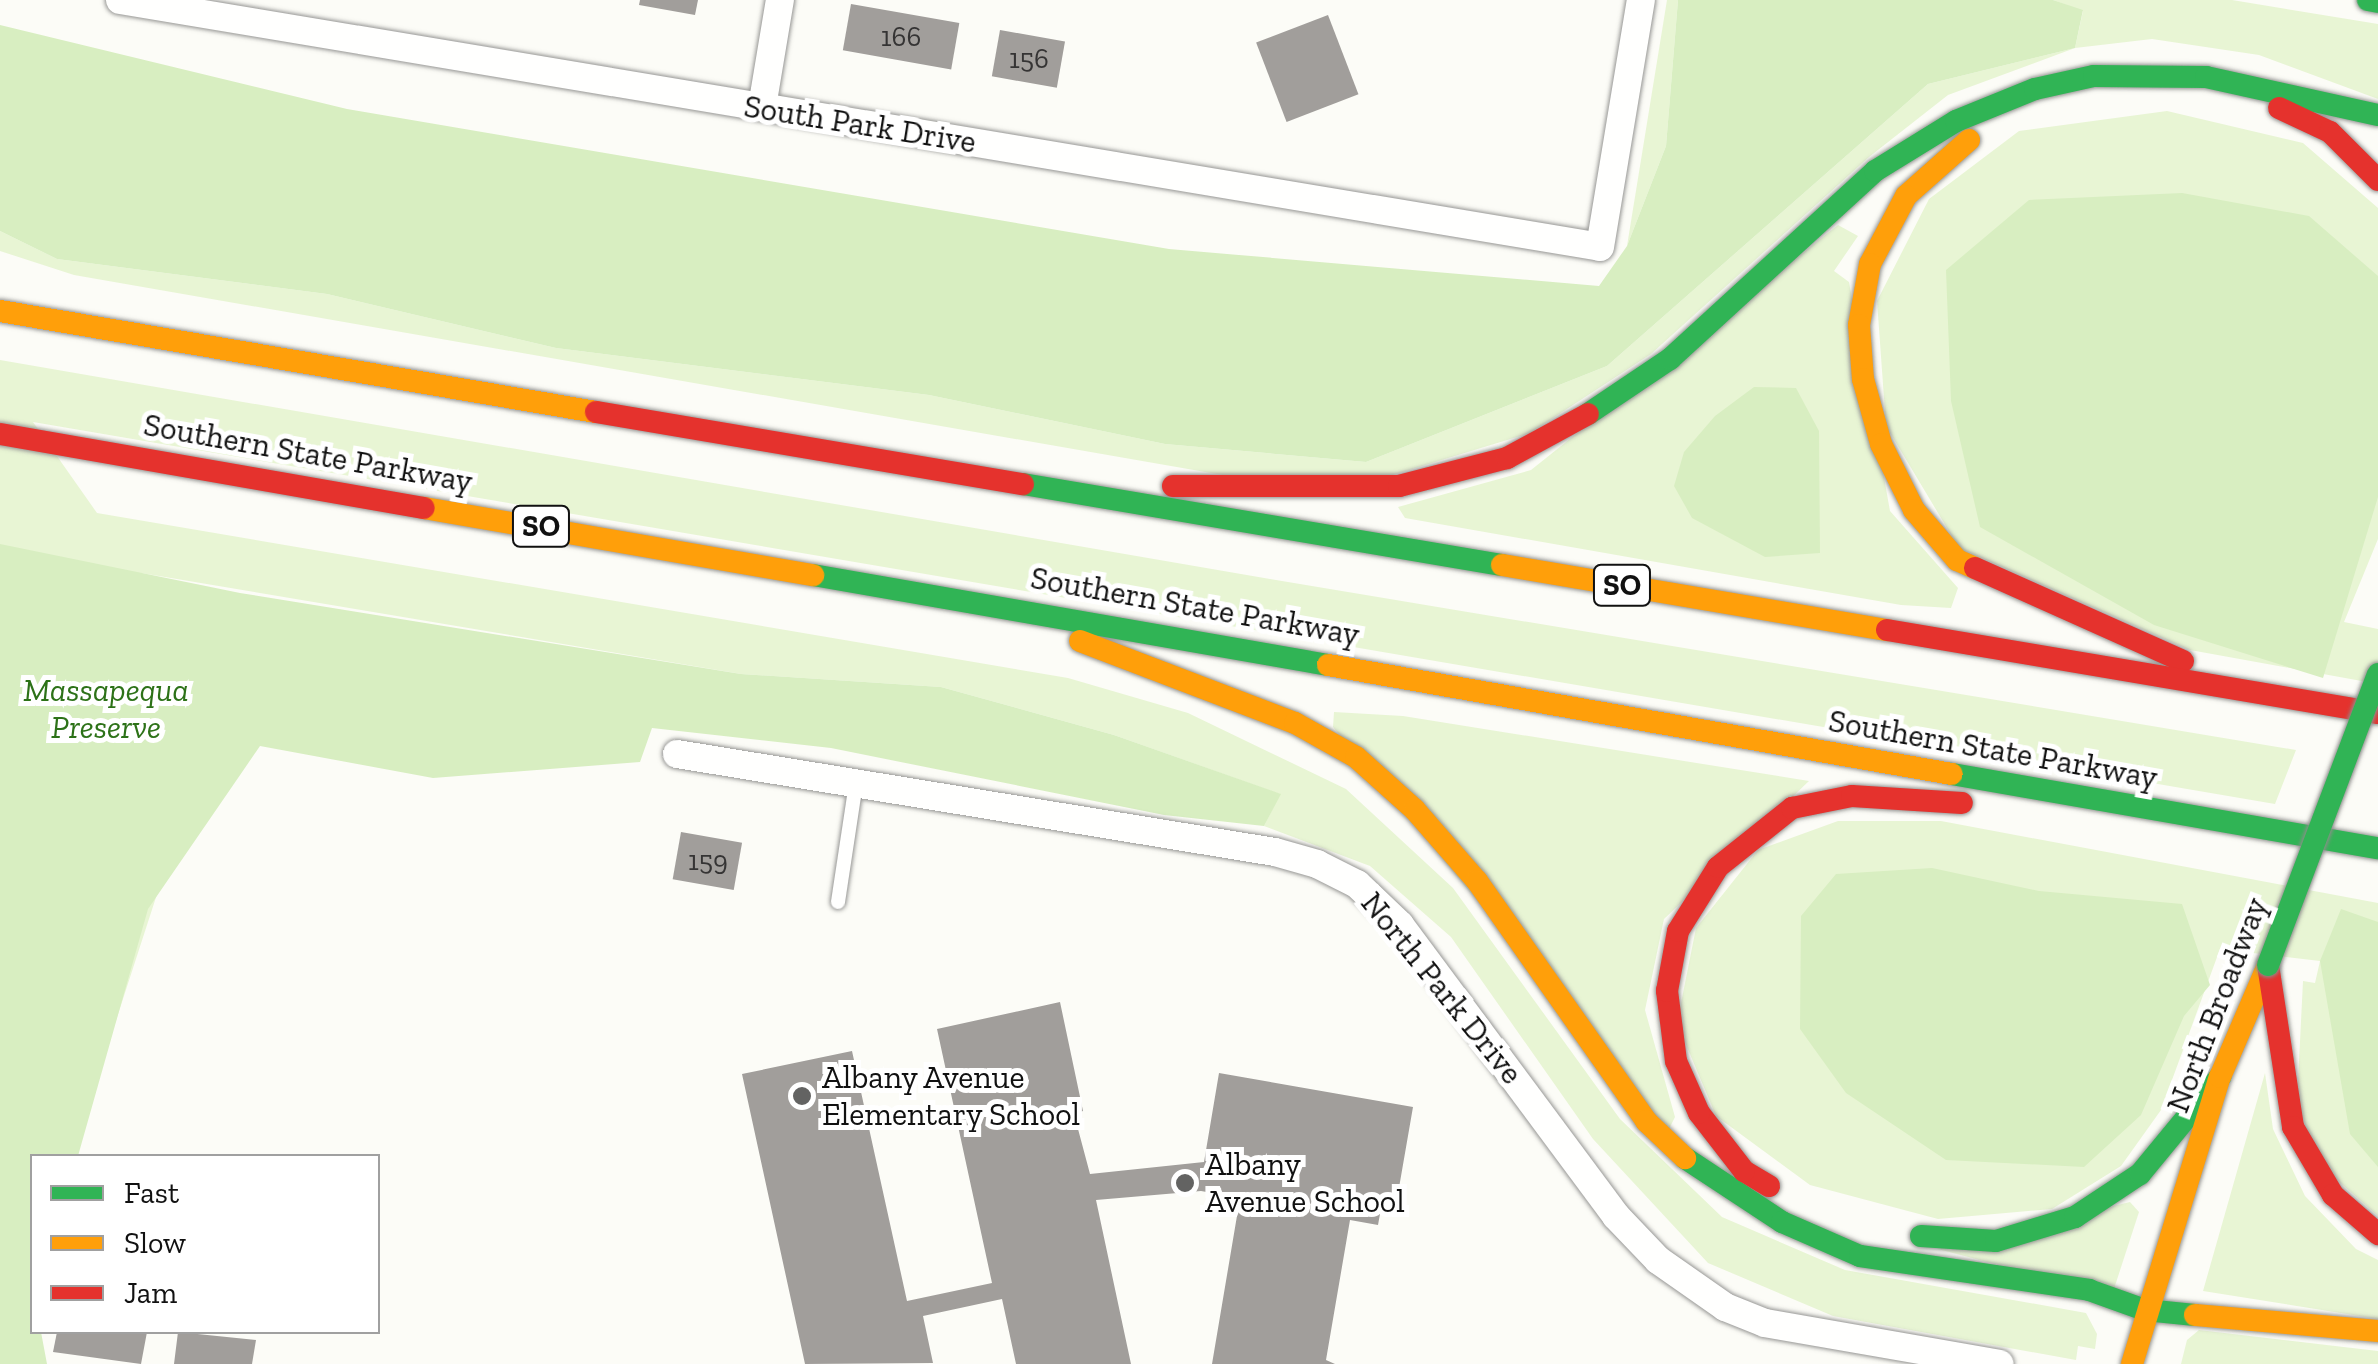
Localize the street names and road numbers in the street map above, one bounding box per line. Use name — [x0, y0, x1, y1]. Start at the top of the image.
street label: South Park Drive — [741, 87, 979, 161]
street label: Southern State Parkway — [141, 405, 475, 501]
road number: SO — [511, 501, 571, 551]
street label: Southern State Parkway — [1028, 558, 1362, 654]
road number: SO — [1592, 560, 1652, 610]
street label: Southern State Parkway — [1826, 701, 2160, 797]
street label: North Park Drive — [1353, 884, 1531, 1092]
street label: North Broadway — [2158, 892, 2276, 1118]

